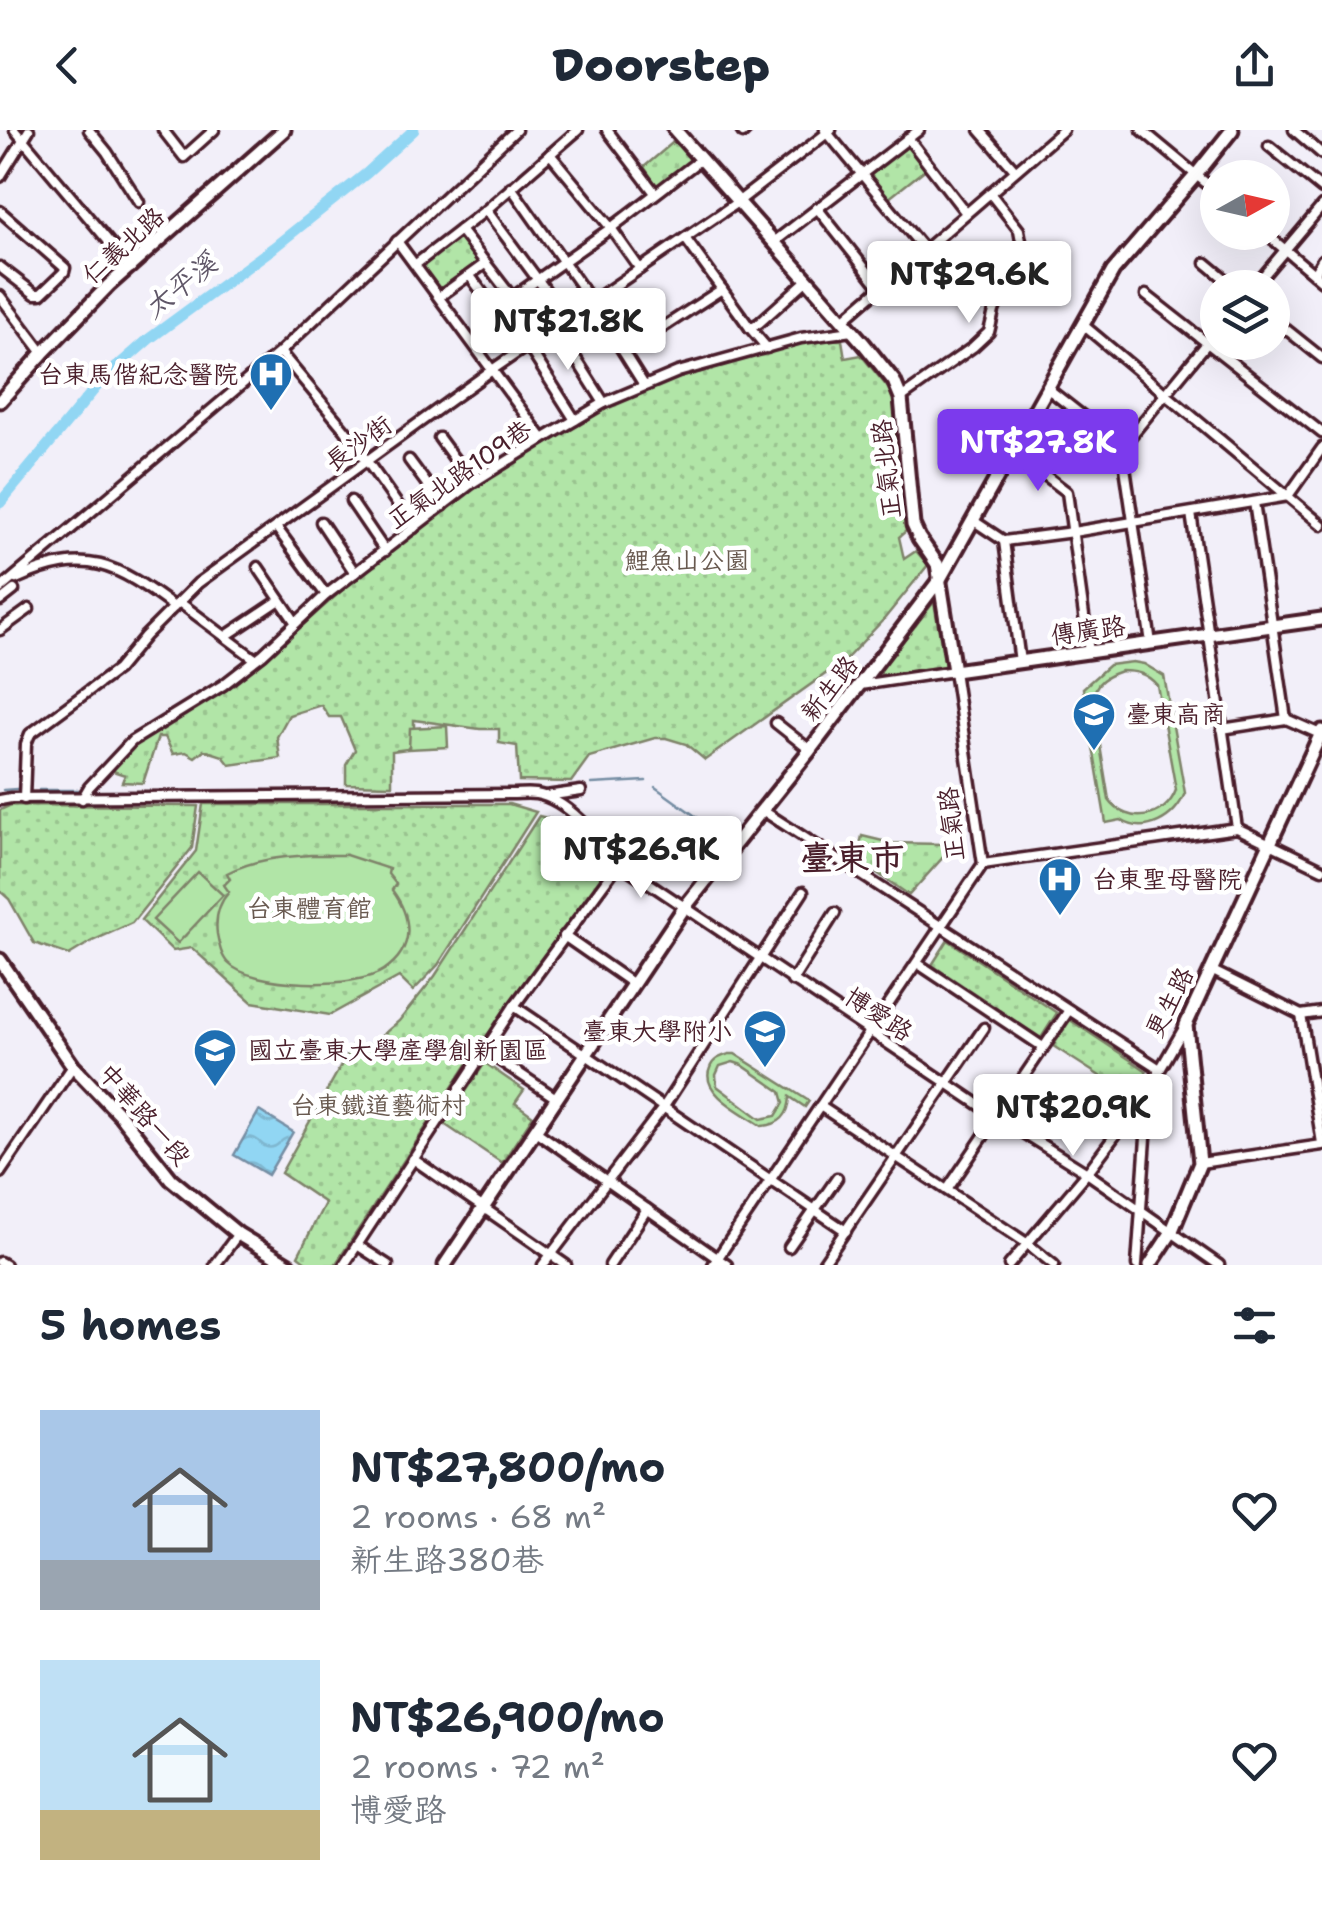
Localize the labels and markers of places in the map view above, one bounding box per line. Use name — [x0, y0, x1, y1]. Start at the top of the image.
pin: NT$29.6K — [866, 241, 1072, 326]
pin: NT$21.8K — [465, 288, 671, 373]
hospital icon: 台東馬偕紀念醫院 — [248, 351, 294, 412]
place label: 台東馬偕紀念醫院 — [38, 357, 238, 391]
pin: NT$27.8K — [935, 409, 1141, 494]
school or university icon: 臺東高商 — [1071, 691, 1117, 752]
place label: 臺東高商 — [1126, 697, 1226, 731]
pin: NT$26.9K — [538, 816, 744, 901]
hospital icon: 台東聖母醫院 — [1037, 856, 1083, 917]
place label: 台東聖母醫院 — [1092, 862, 1242, 896]
school or university icon: 臺東大學附小 — [742, 1008, 788, 1069]
place label: 臺東大學附小 — [582, 1014, 732, 1048]
school or university icon: 國立臺東大學產學創新園區 — [192, 1027, 238, 1088]
place label: 國立臺東大學產學創新園區 — [248, 1033, 548, 1067]
pin: NT$20.9K — [970, 1074, 1176, 1159]

